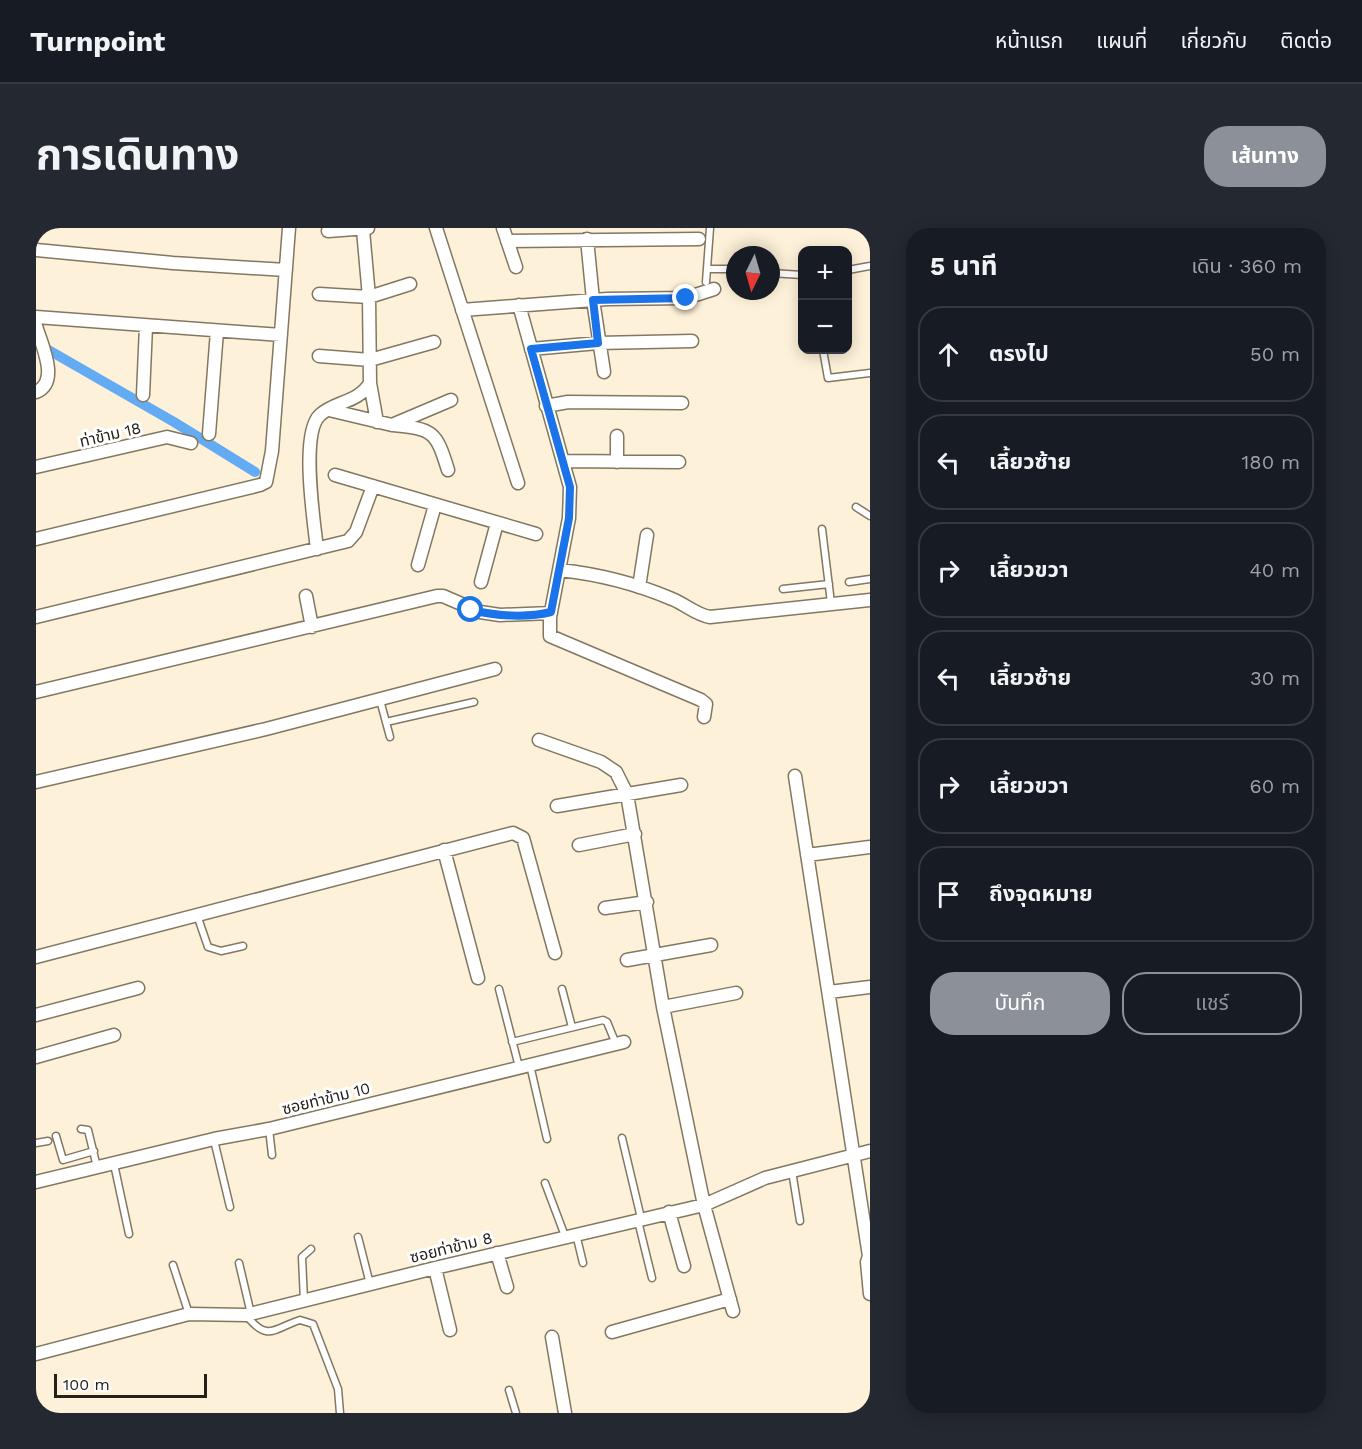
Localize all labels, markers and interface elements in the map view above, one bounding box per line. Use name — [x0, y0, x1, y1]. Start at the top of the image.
text: Turnpoint — [30, 25, 165, 58]
text: หน้าแรก — [995, 28, 1063, 53]
text: แผนที่ — [1096, 28, 1147, 53]
text: เกี่ยวกับ — [1180, 28, 1247, 53]
text: ติดต่อ — [1280, 28, 1332, 53]
button: เส้นทาง — [1204, 126, 1326, 187]
text: การเดินทาง — [36, 130, 239, 179]
north arrow — [726, 246, 780, 300]
map controls — [798, 246, 852, 354]
button: + — [798, 246, 852, 300]
text: 5 นาที — [930, 251, 997, 281]
text: เดิน · 360 m — [1191, 254, 1302, 278]
route end — [672, 284, 698, 310]
button: − — [798, 300, 852, 354]
icon: ahead — [932, 338, 965, 371]
text: ตรงไป — [989, 341, 1049, 366]
text: 50 m — [1250, 342, 1300, 366]
street label: ท่าข้าม 18 — [78, 418, 143, 451]
icon: left — [932, 446, 965, 479]
text: เลี้ยวซ้าย — [989, 449, 1071, 474]
text: 180 m — [1242, 450, 1300, 474]
icon: right — [932, 554, 965, 587]
text: เลี้ยวขวา — [989, 557, 1069, 582]
text: 40 m — [1249, 558, 1300, 582]
route start — [457, 596, 483, 622]
icon: left — [932, 662, 965, 695]
text: เลี้ยวซ้าย — [989, 665, 1071, 690]
text: 30 m — [1250, 666, 1300, 690]
icon: right — [932, 770, 965, 803]
text: เลี้ยวขวา — [989, 773, 1069, 798]
text: 60 m — [1250, 774, 1300, 798]
icon: arrive — [932, 878, 965, 911]
text: ถึงจุดหมาย — [989, 881, 1093, 906]
button: บันทึก — [930, 972, 1110, 1035]
button: แชร์ — [1122, 972, 1302, 1035]
street label: ซอยท่าข้าม 10 — [280, 1078, 372, 1119]
street label: ซอยท่าข้าม 8 — [408, 1228, 494, 1267]
scale bar — [54, 1371, 207, 1398]
text: 100 m — [63, 1375, 110, 1394]

